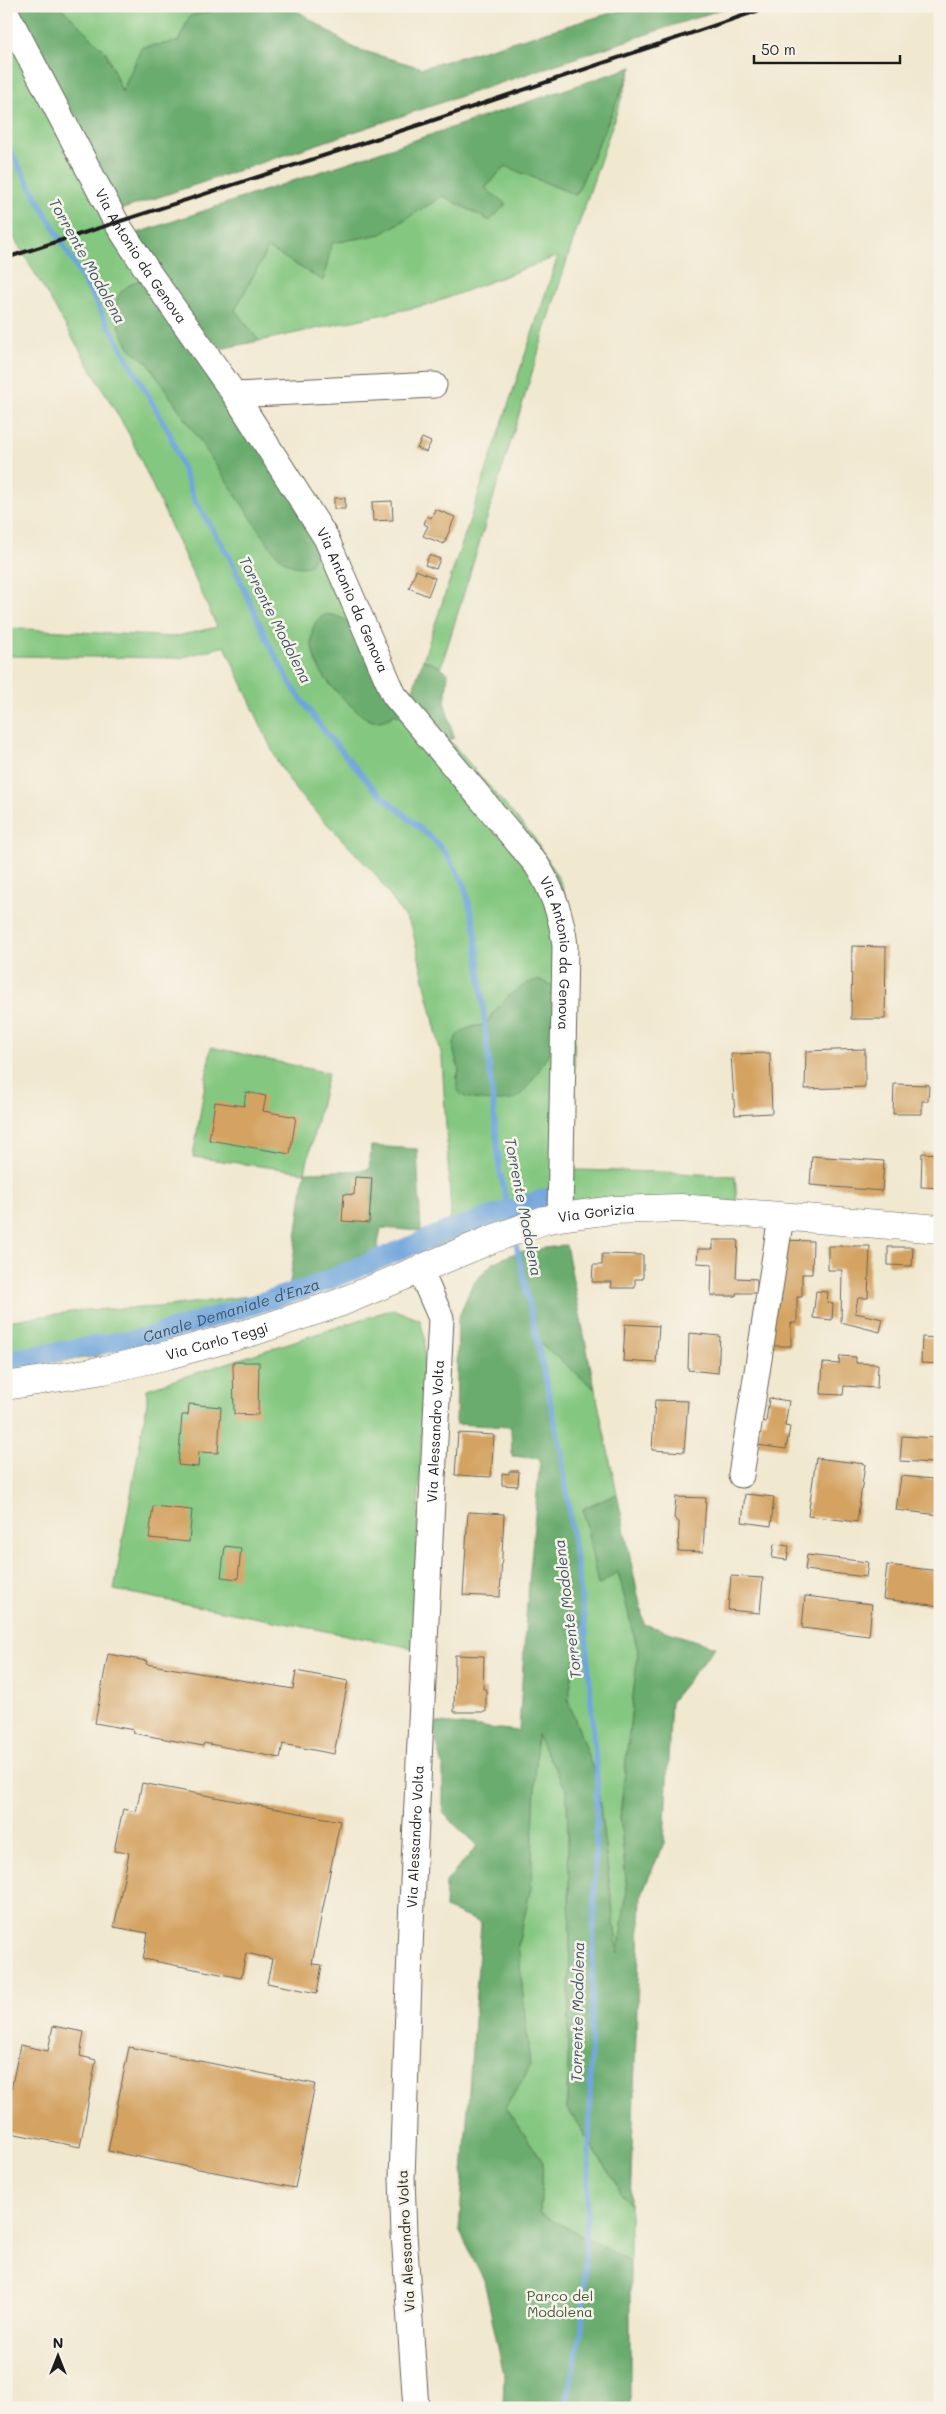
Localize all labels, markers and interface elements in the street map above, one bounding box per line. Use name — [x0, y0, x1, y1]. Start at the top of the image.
scale bar — [754, 32, 900, 64]
text: 50 m — [761, 39, 796, 59]
street label: Via Antonio da Genova — [91, 185, 191, 327]
water label: Torrente Modolena — [45, 194, 131, 327]
street label: Via Antonio da Genova — [313, 523, 393, 675]
water label: Torrente Modolena — [235, 552, 317, 687]
street label: Via Antonio da Genova — [536, 873, 575, 1030]
water label: Torrente Modolena — [501, 1136, 547, 1278]
street label: Via Gorizia — [557, 1199, 635, 1226]
water label: Canale Demaniale d'Enza — [140, 1273, 323, 1347]
street label: Via Carlo Teggi — [164, 1317, 271, 1364]
street label: Via Alessandro Volta — [422, 1359, 448, 1503]
water label: Torrente Modolena — [549, 1538, 585, 1680]
street label: Via Alessandro Volta — [402, 1765, 428, 1909]
water label: Torrente Modolena — [566, 1942, 588, 2082]
street label: Via Alessandro Volta — [392, 2169, 419, 2313]
park label: Parco del Modolena — [527, 2286, 593, 2321]
north arrow — [32, 2332, 82, 2382]
text: N — [53, 2333, 63, 2352]

